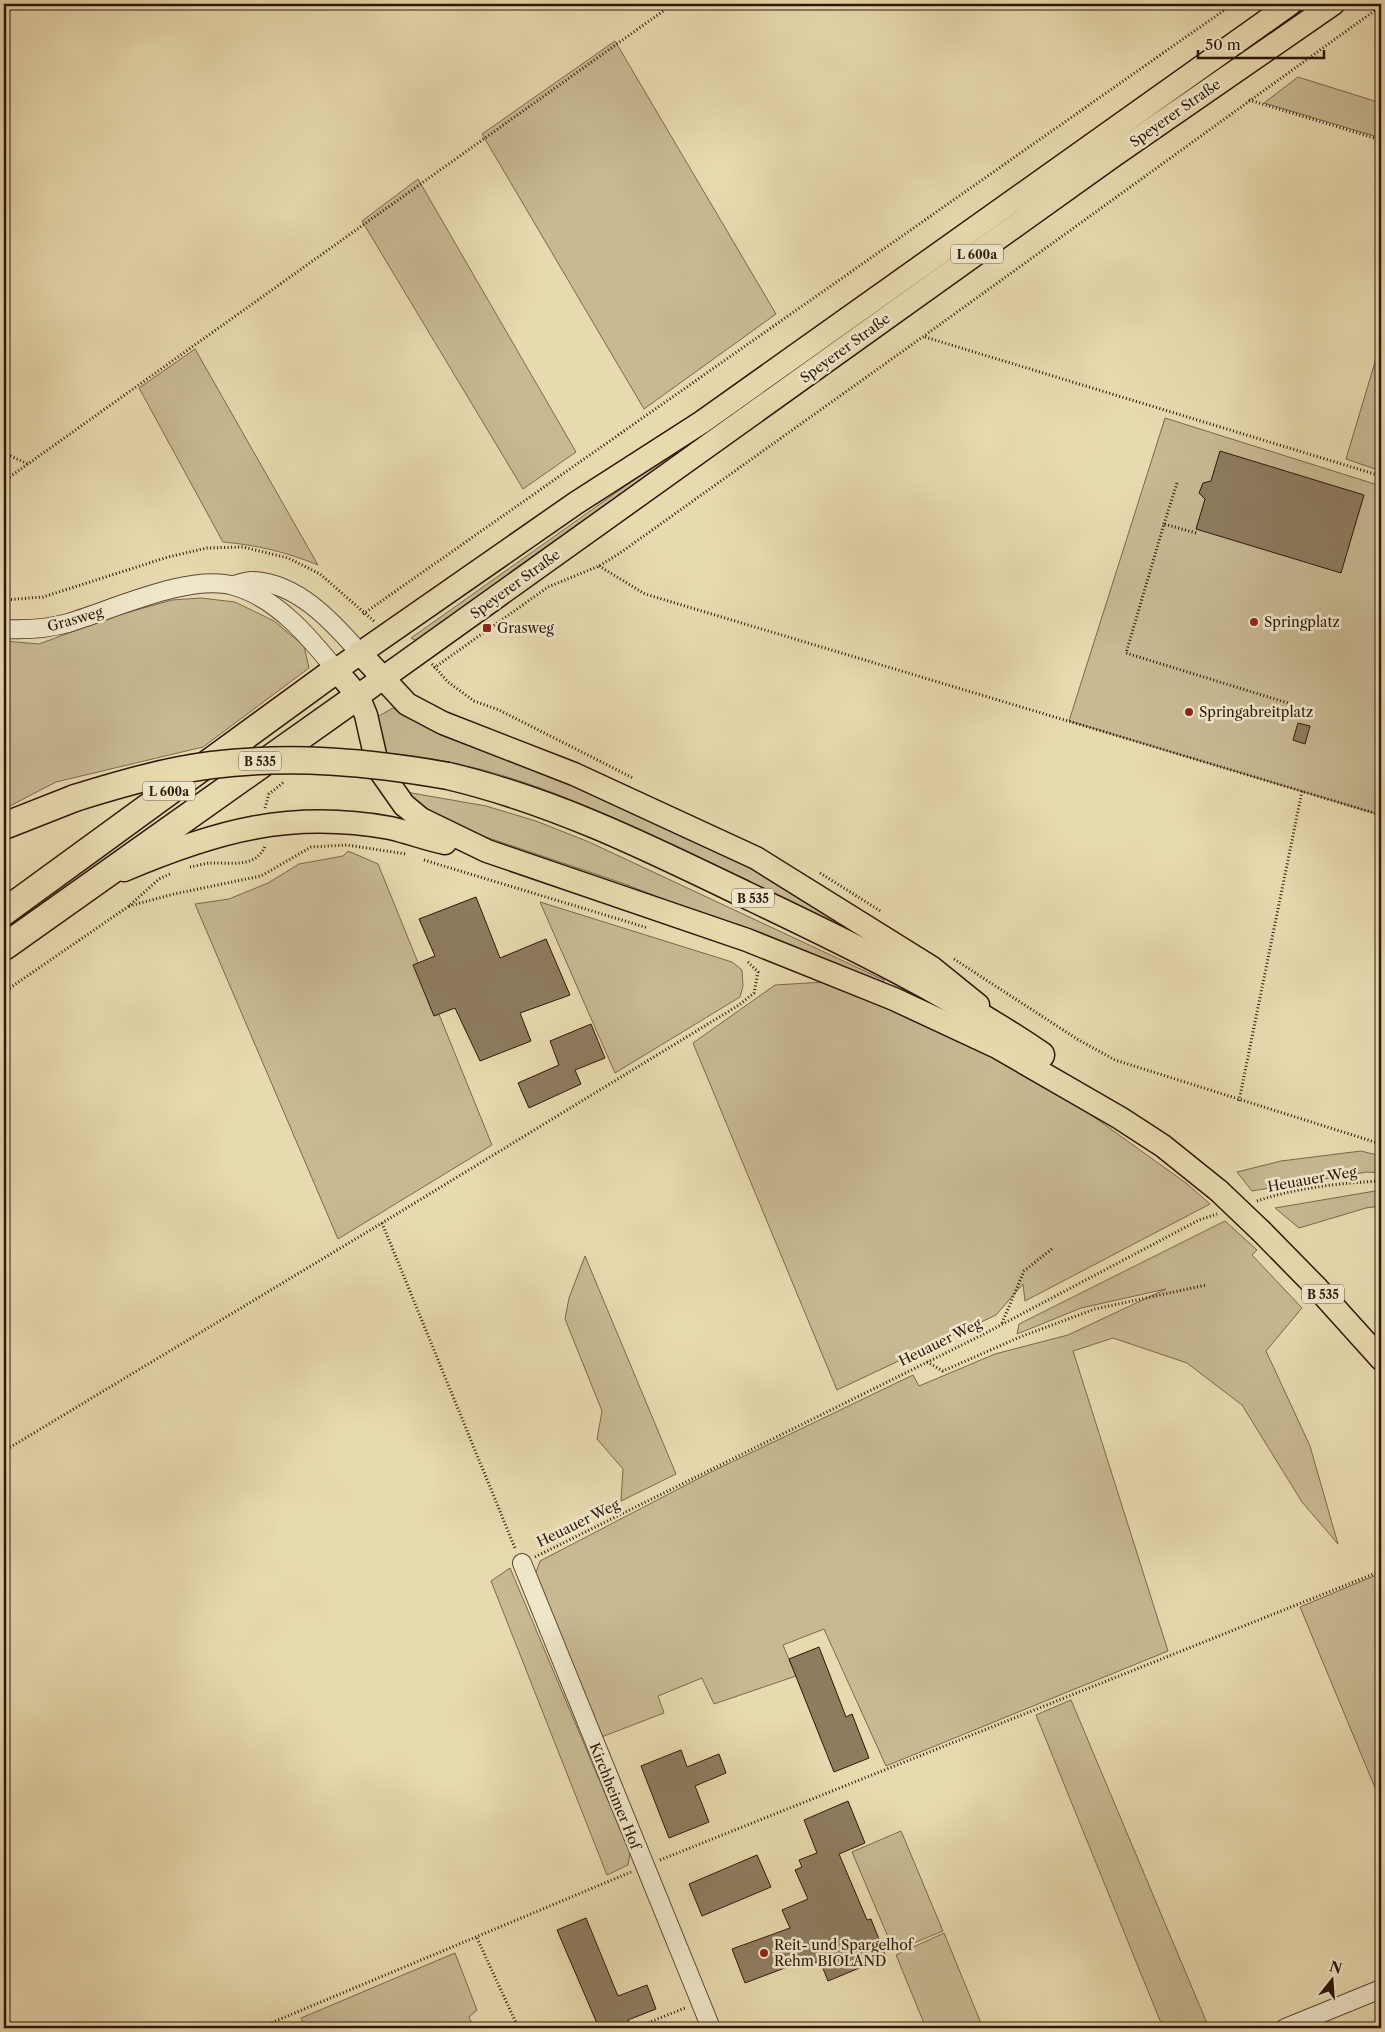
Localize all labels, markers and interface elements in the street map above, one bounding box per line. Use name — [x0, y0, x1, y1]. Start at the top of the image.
scale bar — [1198, 28, 1324, 60]
text: 50 m — [1205, 35, 1241, 54]
street label: Speyerer Straße — [1126, 75, 1224, 151]
road number: L 600a — [951, 244, 1003, 264]
street label: Speyerer Straße — [797, 309, 894, 387]
street label: Speyerer Straße — [467, 545, 564, 623]
street label: Grasweg — [45, 602, 105, 636]
place label: Springplatz — [1264, 613, 1340, 631]
marker: Springplatz — [1248, 616, 1260, 628]
place label: Grasweg — [497, 619, 555, 637]
marker: Grasweg — [481, 622, 493, 634]
place label: Springabreitplatz — [1199, 703, 1313, 721]
marker: Springabreitplatz — [1183, 706, 1195, 718]
road number: B 535 — [239, 751, 281, 770]
road number: L 600a — [143, 781, 195, 800]
road number: B 535 — [732, 888, 774, 908]
street label: Heuauer Weg — [1266, 1162, 1359, 1196]
road number: B 535 — [1302, 1285, 1344, 1304]
street label: Heuauer Weg — [896, 1314, 985, 1370]
street label: Heuauer Weg — [534, 1495, 623, 1551]
street label: Kirchheimer Hof — [585, 1740, 645, 1854]
place label: Reit- und Spargelhof Rehm BIOLAND — [774, 1936, 915, 1970]
marker: Reit- und Spargelhof Rehm BIOLAND — [758, 1947, 770, 1959]
north arrow — [1308, 1954, 1358, 2004]
text: N — [1327, 1957, 1344, 1978]

